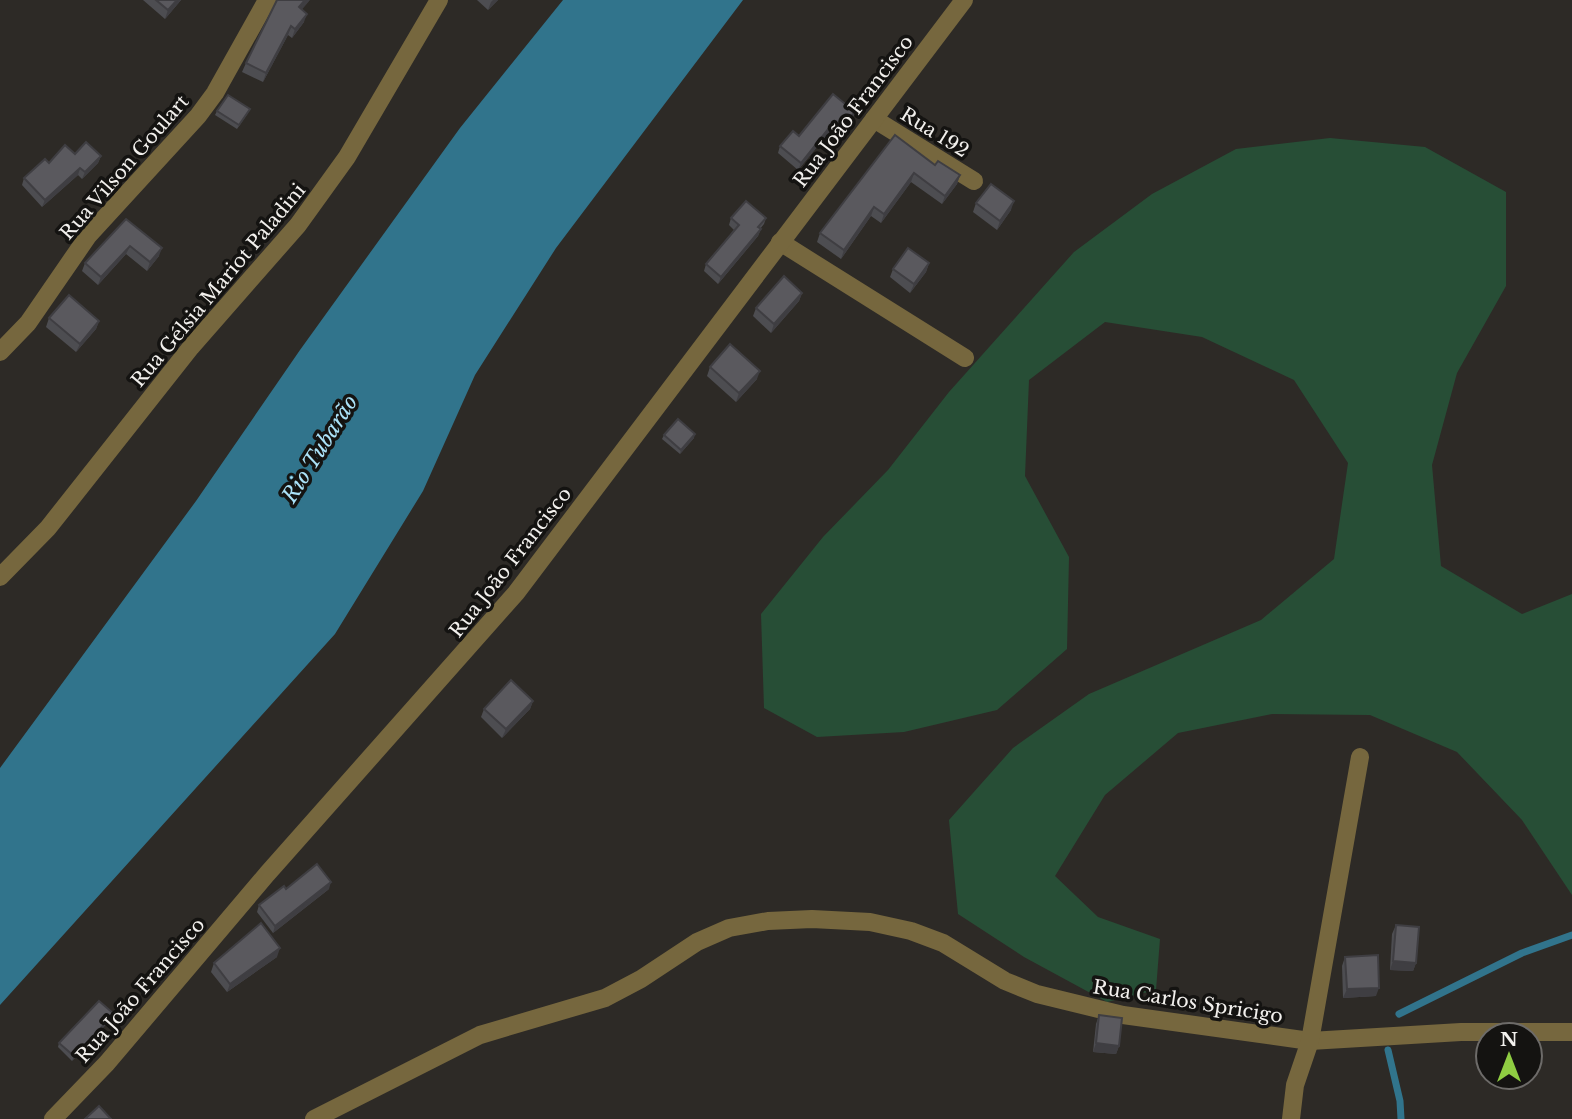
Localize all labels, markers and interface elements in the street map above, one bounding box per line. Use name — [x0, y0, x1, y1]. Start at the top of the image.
street label: Rua João Francisco — [789, 31, 918, 192]
street label: Rua Vilson Goulart — [55, 90, 194, 244]
street label: Rua 192 — [896, 103, 973, 162]
street label: Rua Gélsia Mariot Paladini — [126, 178, 311, 392]
water label: Rio Tubarão — [276, 390, 363, 509]
street label: Rua João Francisco — [445, 483, 576, 642]
street label: Rua João Francisco — [71, 913, 210, 1067]
street label: Rua Carlos Spricigo — [1091, 975, 1285, 1028]
north arrow — [1474, 1021, 1544, 1091]
text: N — [1500, 1028, 1518, 1051]

